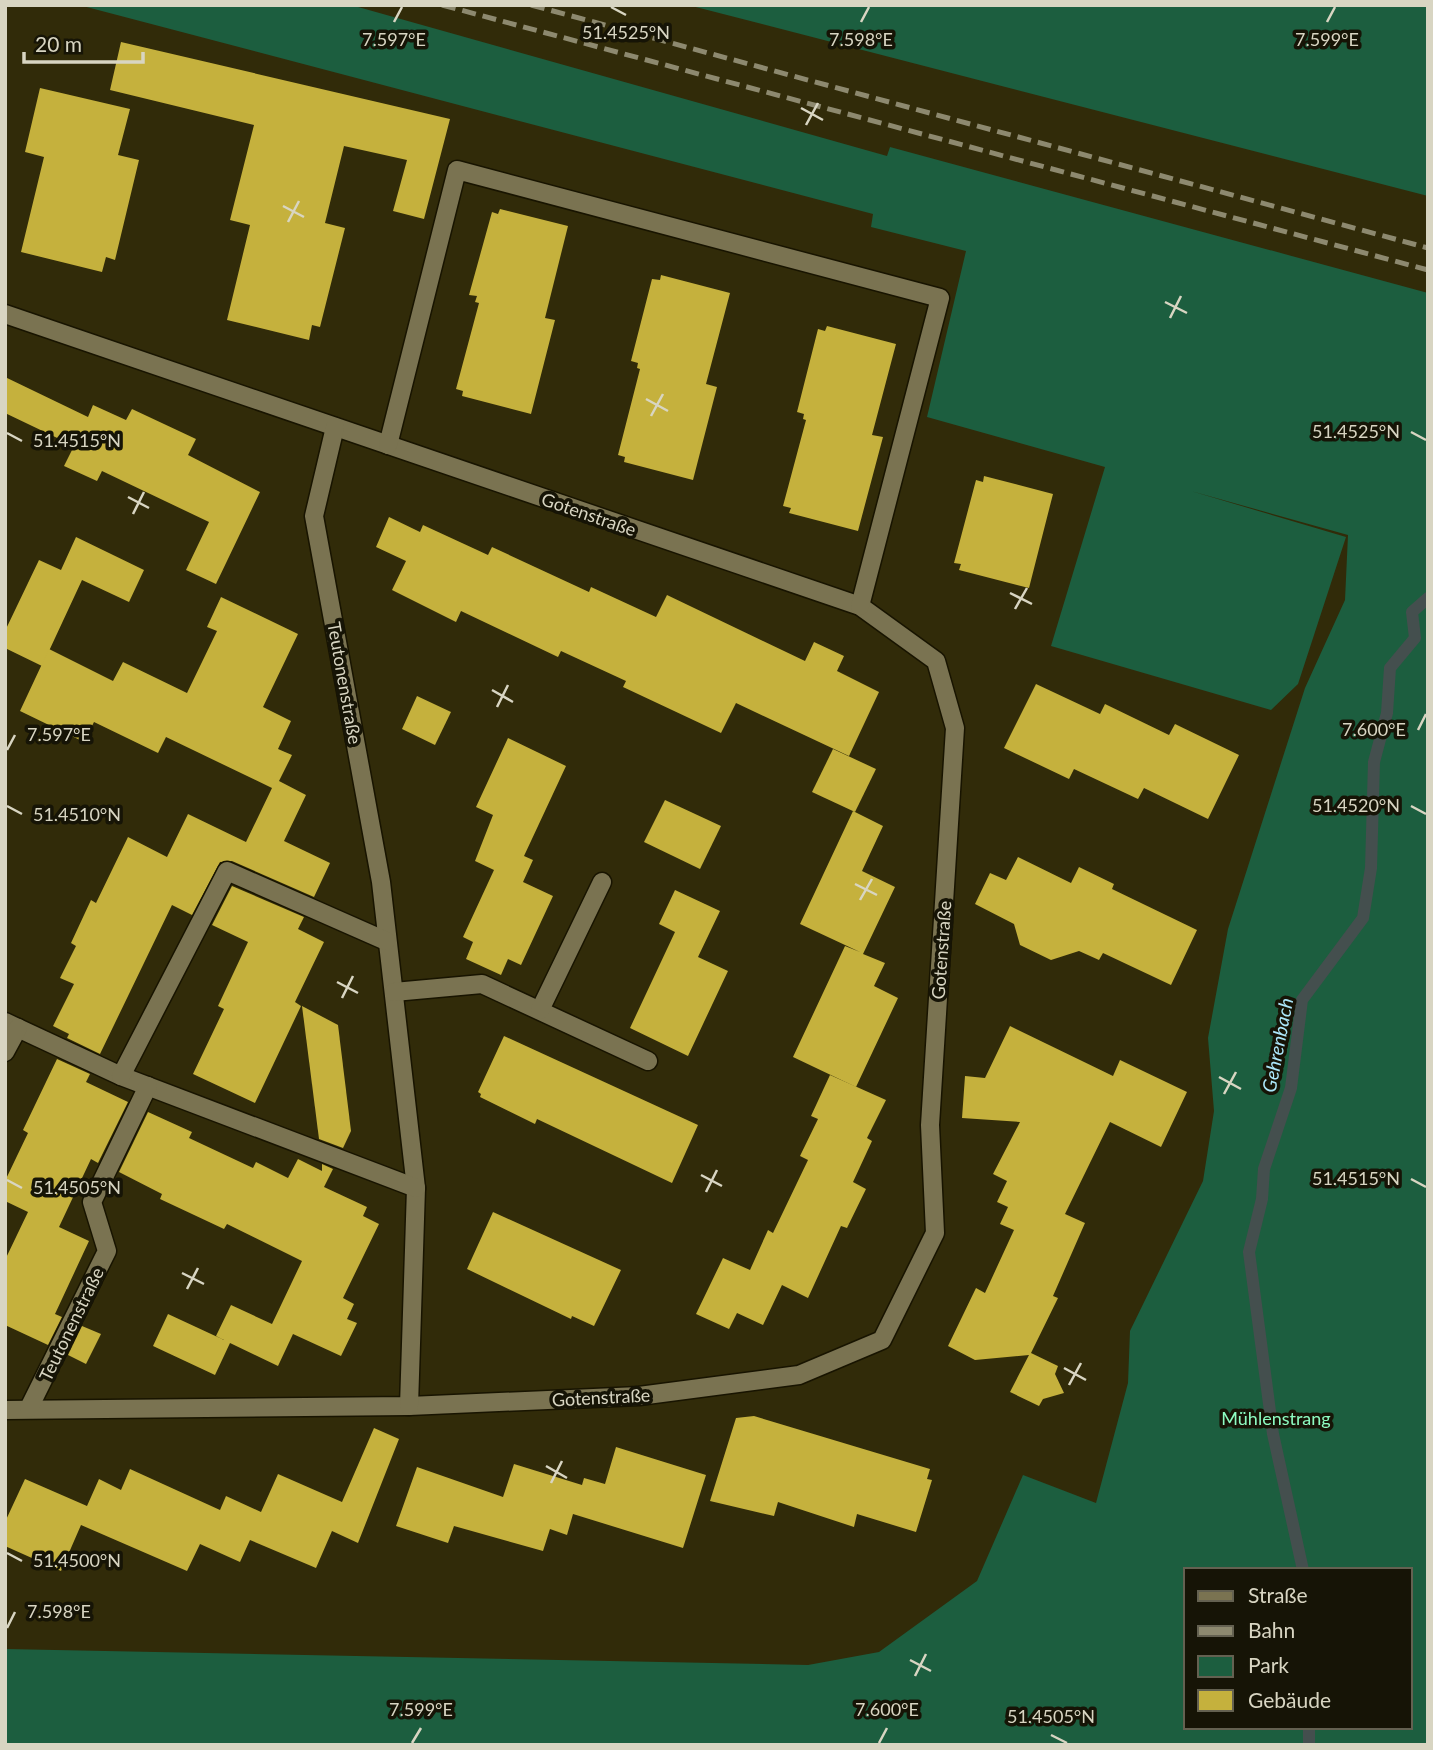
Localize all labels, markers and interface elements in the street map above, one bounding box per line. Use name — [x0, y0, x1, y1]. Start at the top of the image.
scale bar — [24, 21, 144, 65]
text: 51.4525°N — [582, 21, 670, 43]
text: 7.597°E — [362, 28, 426, 50]
text: 7.598°E — [829, 28, 893, 50]
text: 7.599°E — [1295, 28, 1359, 50]
text: 20 m — [35, 31, 82, 56]
text: 51.4525°N — [1312, 420, 1400, 442]
text: 51.4515°N — [33, 429, 121, 451]
street label: Gotenstraße — [539, 488, 639, 540]
street label: Teutonenstraße — [323, 620, 367, 746]
text: 7.600°E — [1342, 718, 1406, 740]
text: 7.597°E — [27, 723, 91, 745]
text: 51.4520°N — [1312, 794, 1400, 816]
text: 51.4510°N — [33, 803, 121, 825]
street label: Gotenstraße — [927, 900, 955, 1000]
water label: Gehrenbach — [1257, 996, 1297, 1094]
text: 51.4515°N — [1312, 1167, 1400, 1189]
text: 51.4505°N — [33, 1176, 121, 1198]
street label: Teutonenstraße — [34, 1264, 108, 1384]
street label: Gotenstraße — [551, 1383, 651, 1411]
park label: Mühlenstrang — [1221, 1407, 1331, 1429]
text: 51.4500°N — [33, 1549, 121, 1571]
legend — [1184, 1568, 1412, 1729]
text: Straße — [1248, 1582, 1308, 1607]
text: 7.598°E — [27, 1600, 91, 1622]
text: Bahn — [1248, 1617, 1295, 1642]
text: Park — [1248, 1652, 1289, 1677]
text: Gebäude — [1248, 1687, 1331, 1712]
text: 7.599°E — [389, 1698, 453, 1720]
text: 7.600°E — [855, 1698, 919, 1720]
text: 51.4505°N — [1007, 1705, 1095, 1727]

